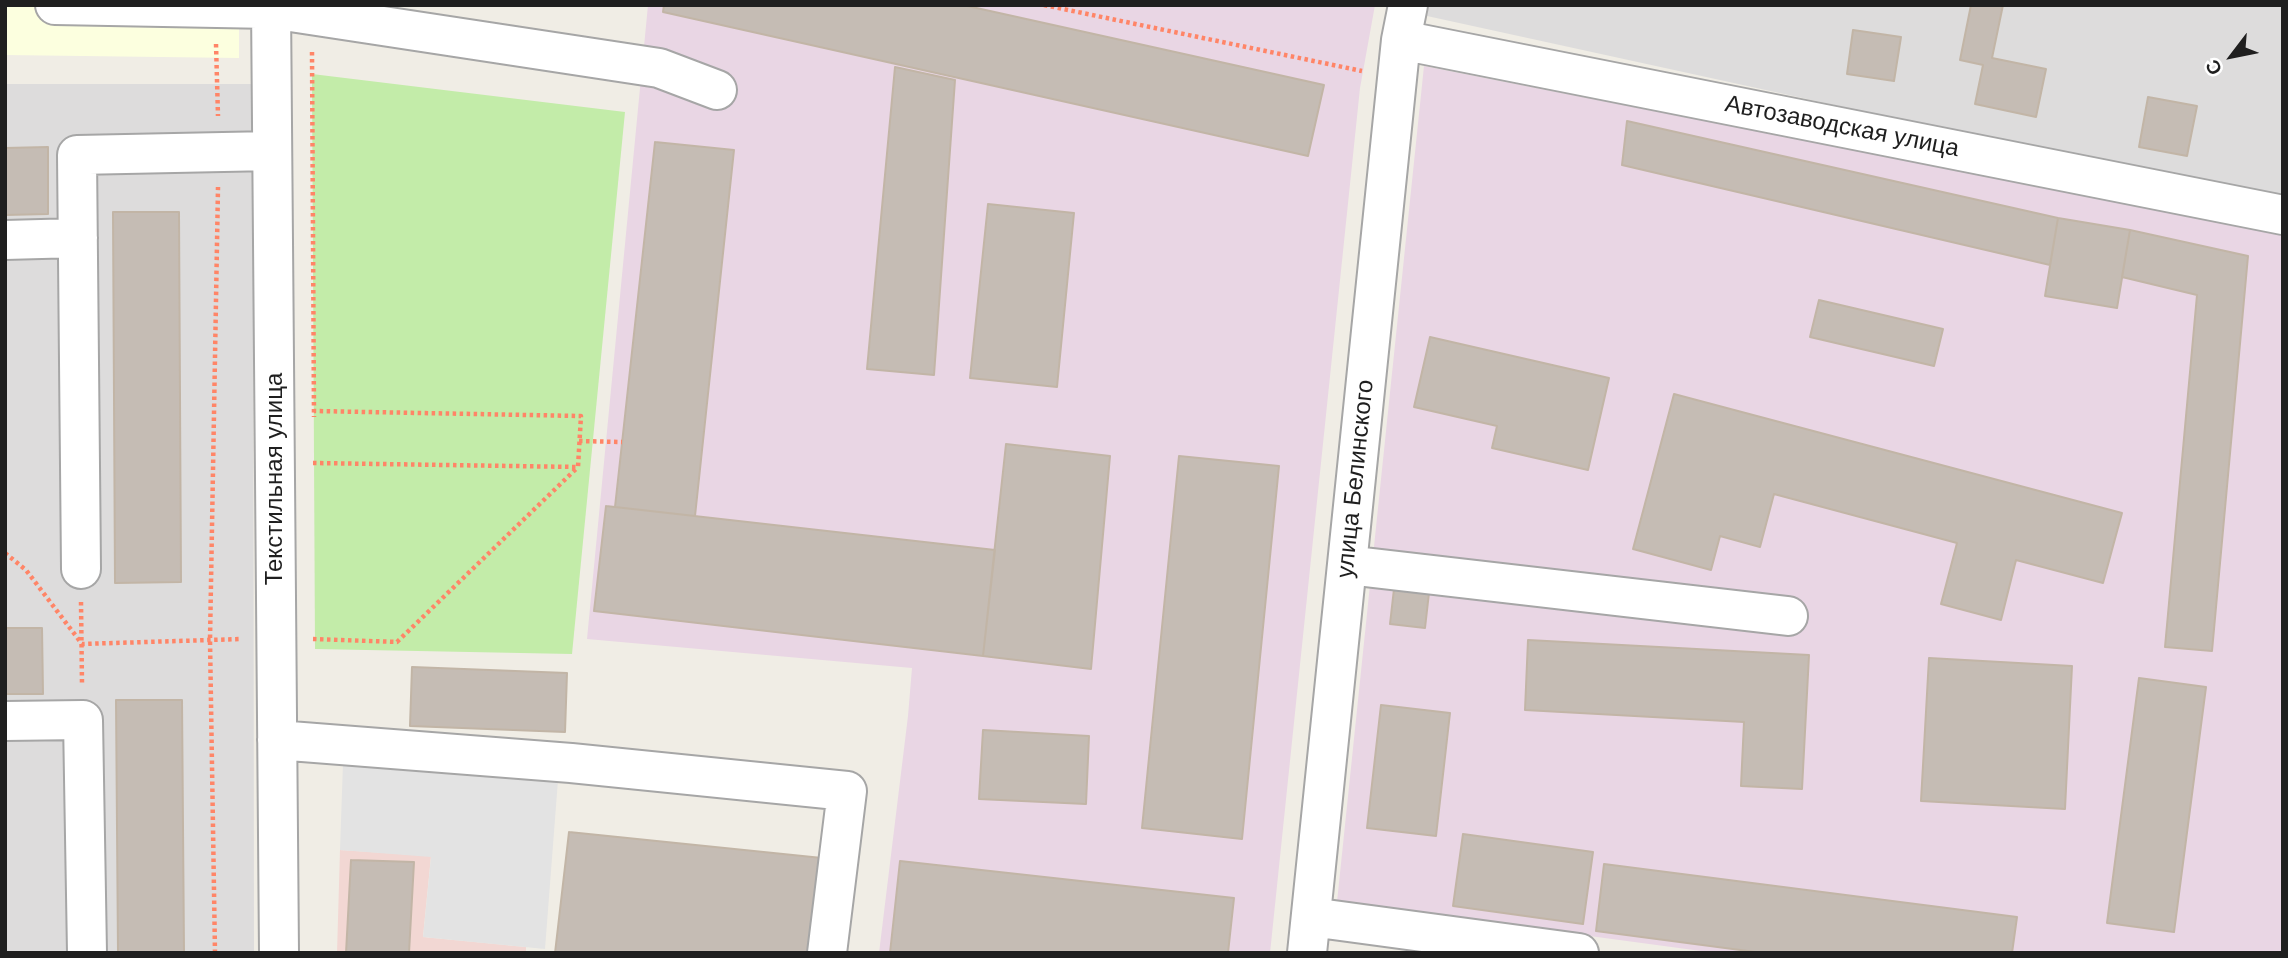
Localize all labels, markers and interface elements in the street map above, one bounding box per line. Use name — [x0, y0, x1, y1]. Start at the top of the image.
north arrow — [2197, 21, 2267, 91]
text: С — [2201, 56, 2226, 79]
street label: Автозаводская улица — [1723, 90, 1961, 164]
street label: Текстильная улица — [261, 373, 289, 585]
street label: улица Белинского — [1331, 378, 1381, 580]

